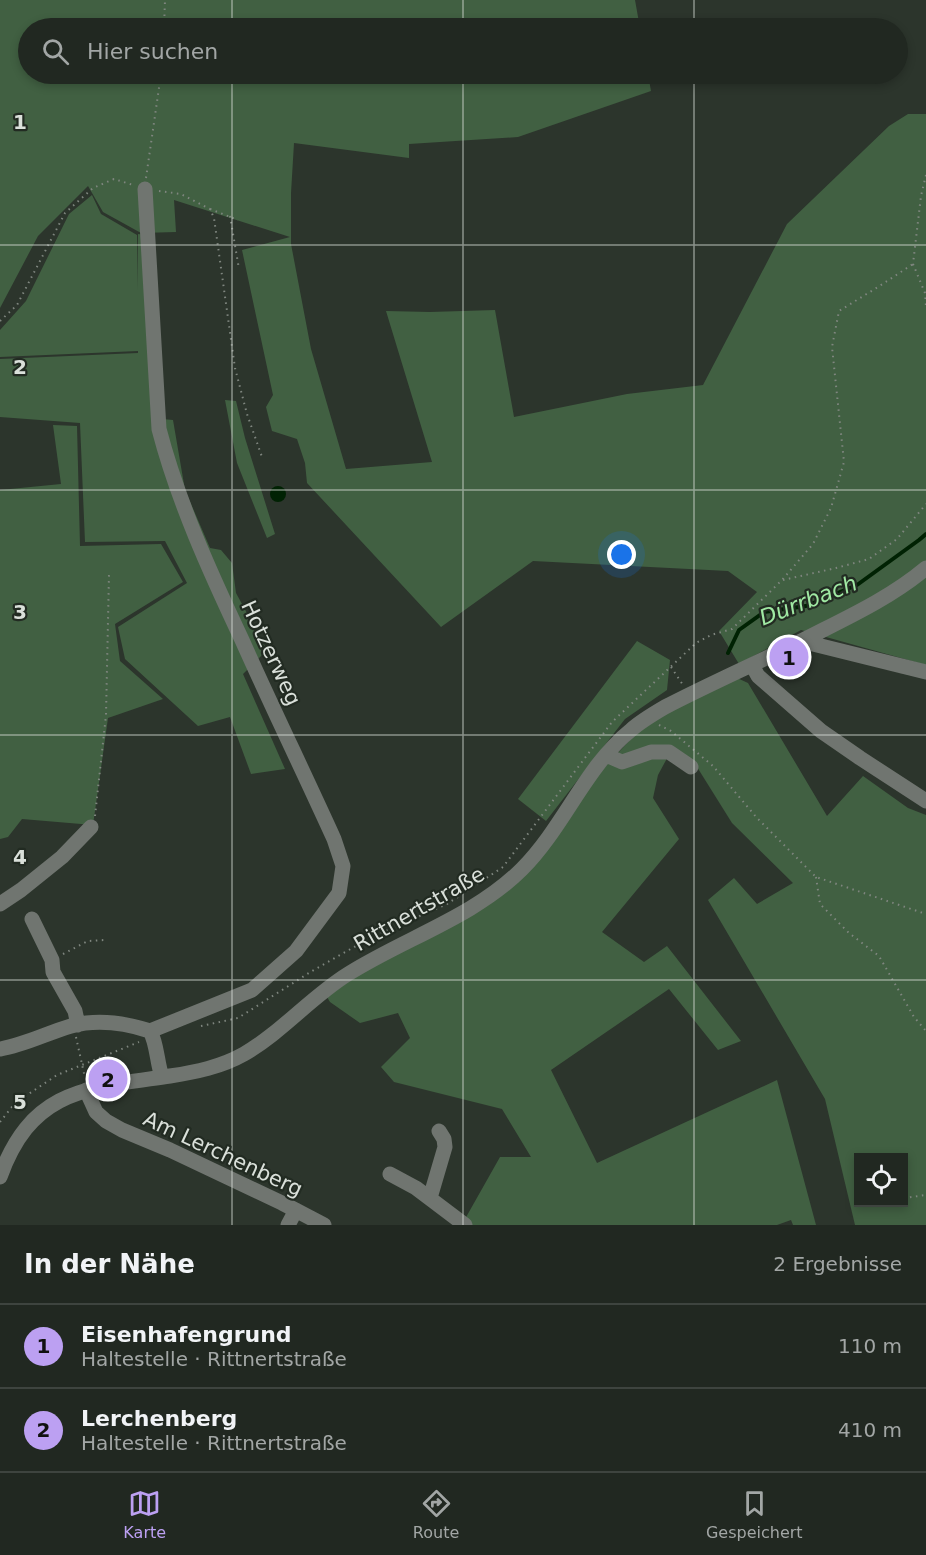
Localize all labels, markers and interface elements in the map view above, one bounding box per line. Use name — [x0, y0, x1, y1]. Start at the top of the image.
search box — [18, 18, 908, 84]
icon: search — [39, 35, 72, 68]
text: Hier suchen — [87, 39, 218, 64]
text: 1 — [13, 110, 27, 134]
text: 2 — [13, 355, 27, 379]
your location — [607, 540, 636, 569]
water label: Dürrbach — [756, 570, 860, 630]
street label: Hotzerweg — [236, 597, 306, 709]
text: 3 — [13, 600, 27, 624]
pin: 1 — [770, 634, 808, 680]
text: 4 — [13, 845, 27, 869]
street label: Rittnertstraße — [349, 862, 489, 956]
pin: 2 — [88, 1056, 128, 1102]
text: 5 — [13, 1090, 27, 1114]
street label: Am Lerchenberg — [140, 1107, 306, 1201]
map controls — [854, 1153, 908, 1207]
button: locate — [854, 1153, 908, 1207]
text: In der Nähe — [24, 1249, 195, 1279]
text: 2 Ergebnisse — [773, 1252, 902, 1276]
text: Eisenhafengrund — [81, 1322, 292, 1347]
text: 1 — [37, 1334, 50, 1358]
text: 110 m — [838, 1334, 902, 1358]
text: Haltestelle · Rittnertstraße — [81, 1347, 347, 1371]
text: Lerchenberg — [81, 1406, 237, 1431]
text: 2 — [37, 1418, 50, 1442]
text: 410 m — [838, 1418, 902, 1442]
text: Haltestelle · Rittnertstraße — [81, 1431, 347, 1455]
tab: Karte — [123, 1487, 166, 1542]
tab: Route — [413, 1487, 459, 1542]
tab: Gespeichert — [706, 1487, 803, 1542]

